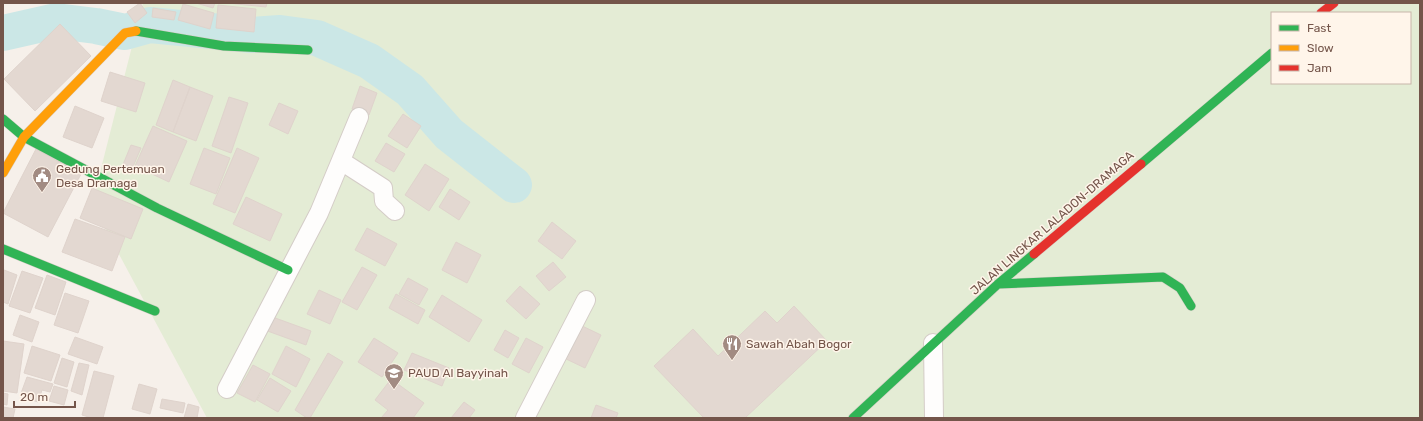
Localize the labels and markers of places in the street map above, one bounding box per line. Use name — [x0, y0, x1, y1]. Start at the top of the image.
place label: Gedung Pertemuan Desa Dramaga — [56, 162, 165, 190]
public building icon: Gedung Pertemuan Desa Dramaga — [31, 165, 53, 193]
restaurant icon: Sawah Abah Bogor — [721, 333, 743, 361]
place label: Sawah Abah Bogor — [746, 337, 852, 351]
school or university icon: PAUD Al Bayyinah — [383, 362, 405, 390]
place label: PAUD Al Bayyinah — [408, 366, 508, 380]

